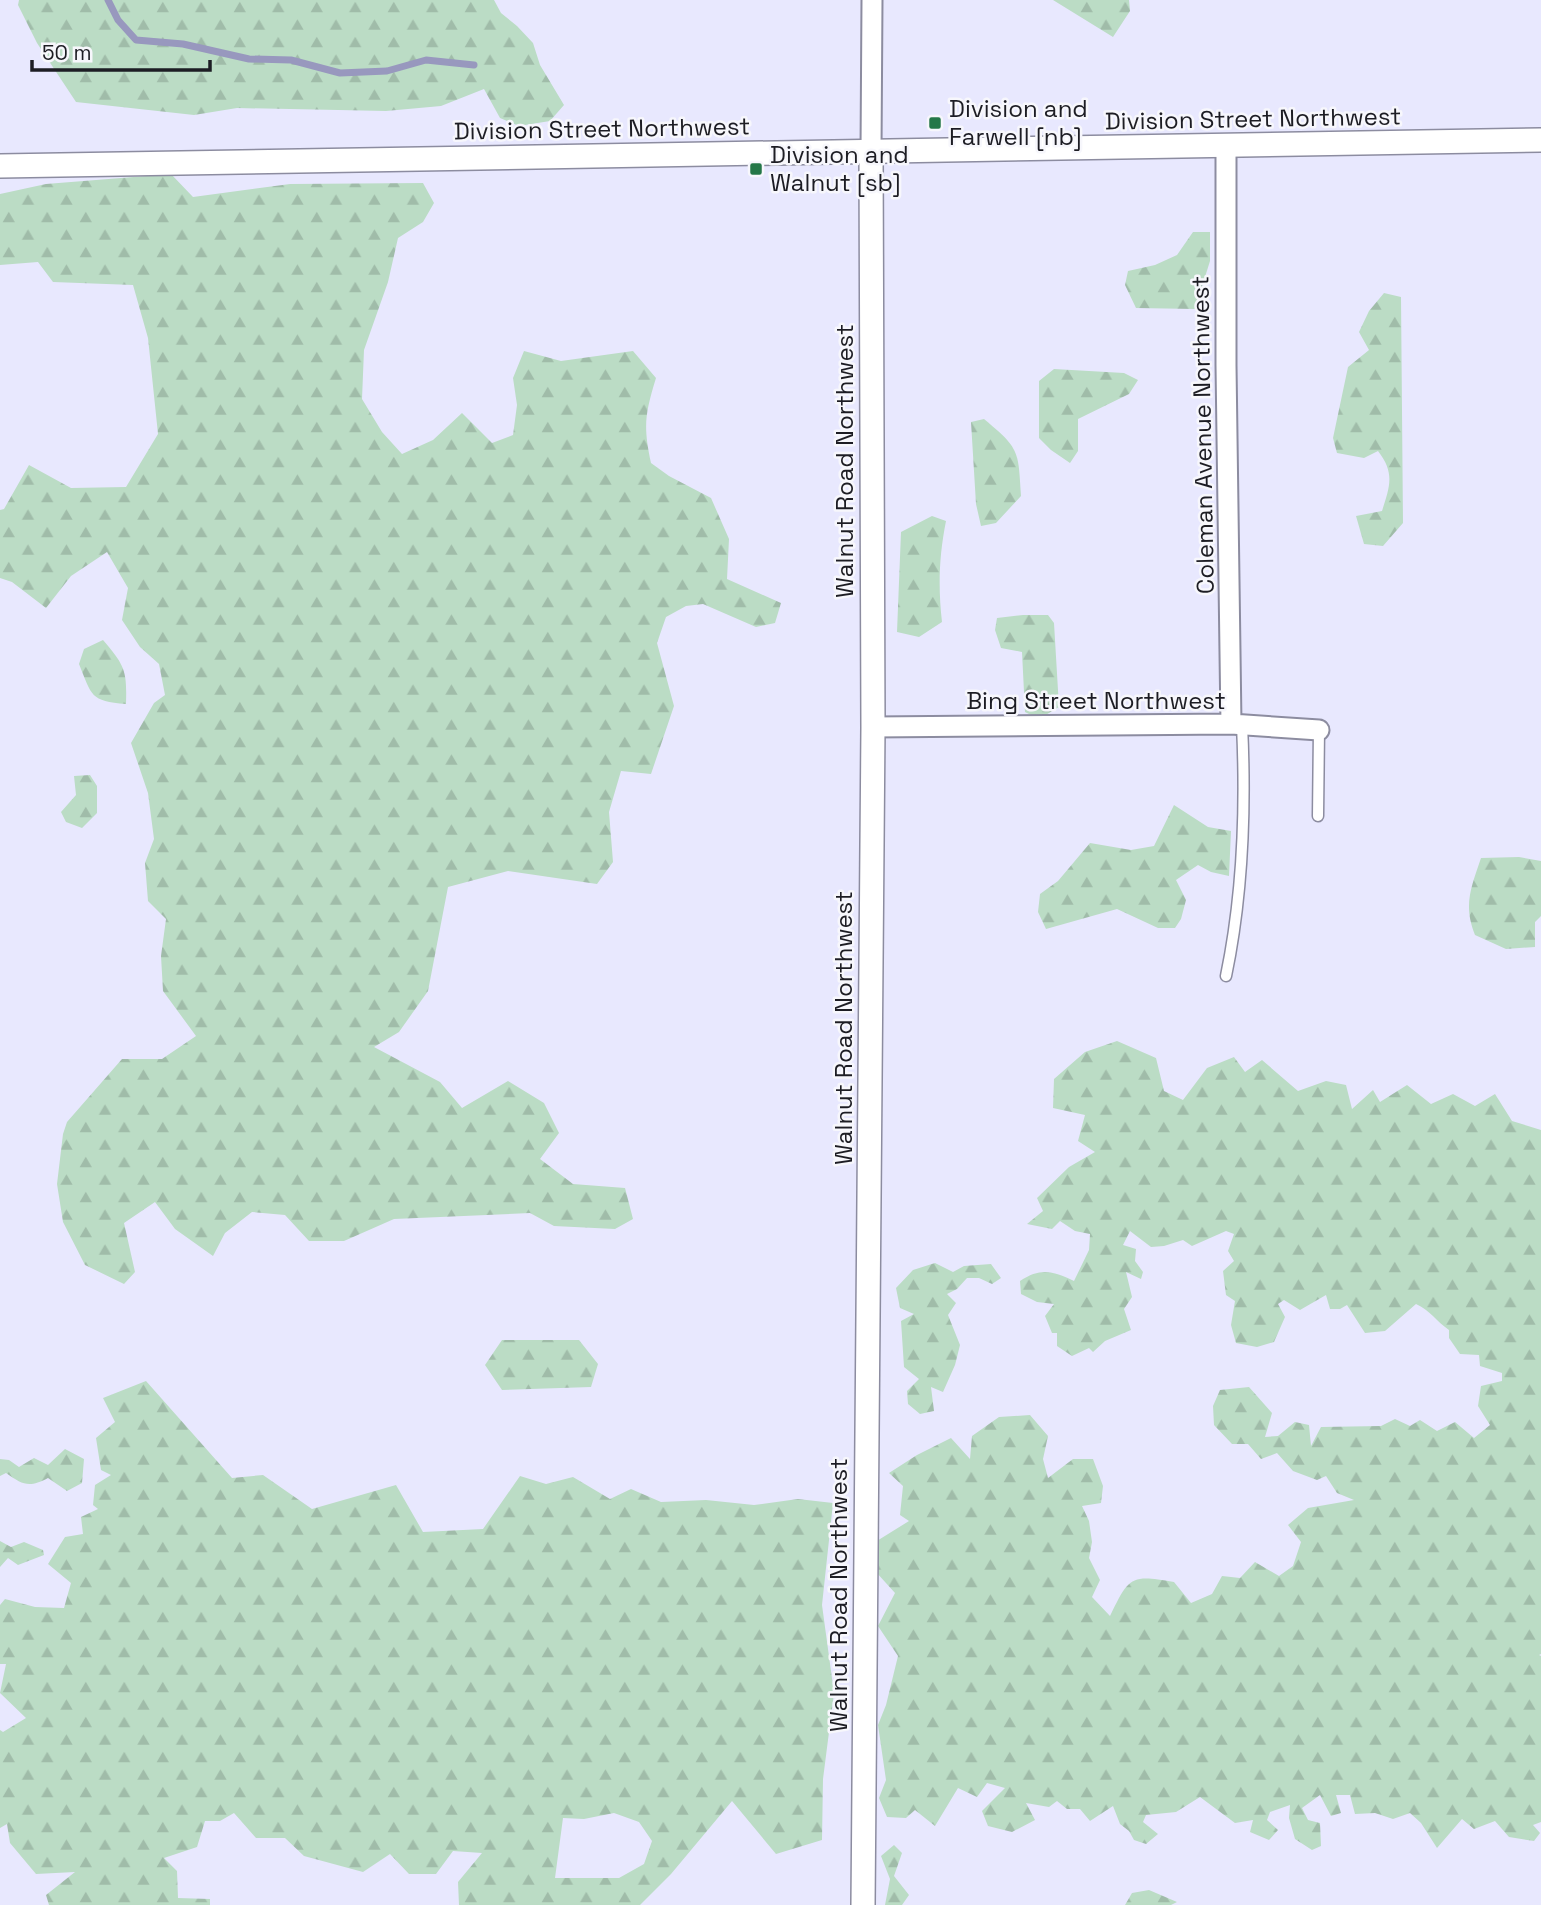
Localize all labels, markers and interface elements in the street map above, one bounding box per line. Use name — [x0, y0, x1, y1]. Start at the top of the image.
scale bar — [32, 28, 210, 72]
text: 50 m — [42, 39, 92, 66]
place label: Division and Farwell [nb] — [949, 93, 1088, 152]
street label: Division Street Northwest — [1105, 100, 1401, 137]
street label: Division Street Northwest — [454, 110, 750, 147]
marker: Division and Farwell [nb] — [927, 115, 943, 131]
place label: Division and Walnut [sb] — [770, 139, 909, 198]
marker: Division and Walnut [sb] — [748, 161, 764, 177]
street label: Coleman Avenue Northwest — [1184, 276, 1221, 594]
street label: Walnut Road Northwest — [829, 324, 860, 598]
street label: Bing Street Northwest — [966, 685, 1226, 716]
street label: Walnut Road Northwest — [828, 891, 859, 1165]
street label: Walnut Road Northwest — [823, 1458, 854, 1732]

